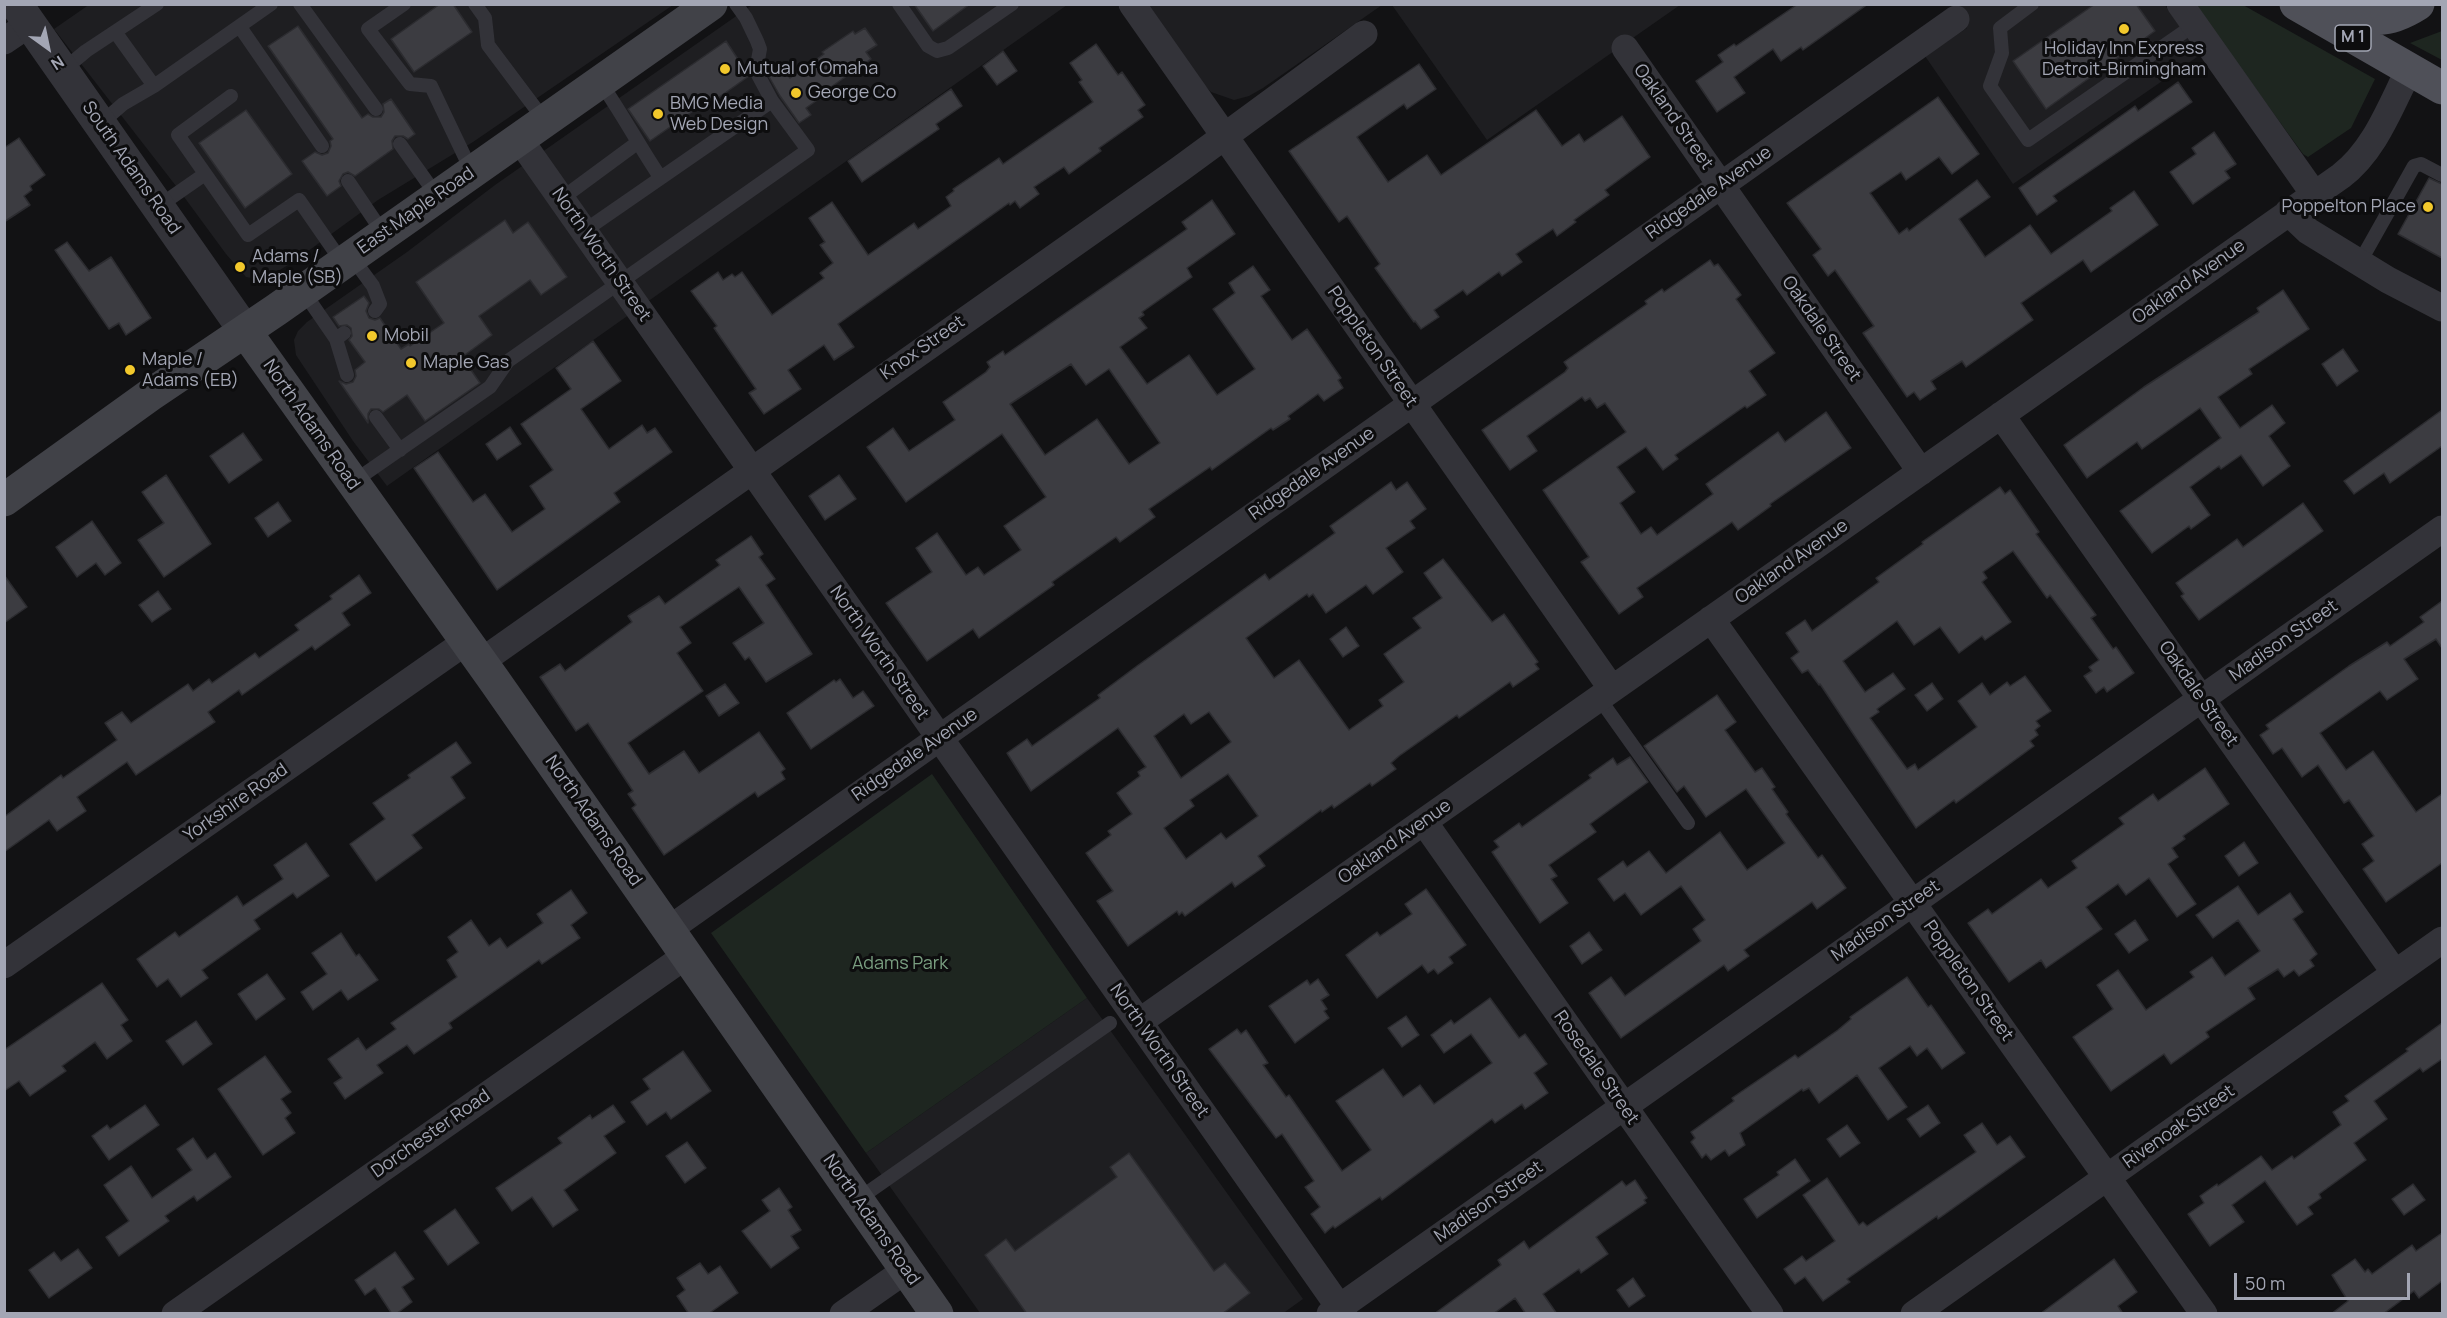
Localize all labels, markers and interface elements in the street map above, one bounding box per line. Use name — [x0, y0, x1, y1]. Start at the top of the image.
north arrow — [18, 18, 78, 78]
marker: Holiday Inn Express Detroit-Birmingham — [2117, 22, 2131, 36]
road number: M 1 — [2335, 25, 2371, 51]
place label: Holiday Inn Express Detroit-Birmingham — [2042, 38, 2206, 80]
text: N — [47, 51, 69, 75]
place label: Mutual of Omaha — [737, 58, 878, 80]
street label: Oakland Street — [1629, 60, 1717, 174]
marker: Mutual of Omaha — [718, 62, 732, 76]
place label: George Co — [808, 82, 896, 104]
marker: George Co — [789, 86, 803, 100]
place label: BMG Media Web Design — [670, 93, 768, 136]
street label: South Adams Road — [77, 98, 185, 238]
marker: BMG Media Web Design — [651, 107, 665, 121]
street label: Ridgedale Avenue — [1642, 142, 1776, 244]
street label: East Maple Road — [354, 163, 478, 259]
street label: North Worth Street — [547, 184, 655, 326]
place label: Poppelton Place — [2281, 196, 2416, 218]
marker: Poppelton Place — [2421, 200, 2435, 214]
street label: Oakland Avenue — [2128, 235, 2250, 329]
place label: Adams / Maple (SB) — [252, 246, 343, 288]
marker: Adams / Maple (SB) — [233, 260, 247, 274]
street label: Oakdale Street — [1777, 272, 1865, 386]
street label: Poppleton Street — [1322, 283, 1422, 411]
street label: Knox Street — [877, 311, 969, 385]
place label: Mobil — [384, 325, 429, 347]
marker: Mobil — [365, 329, 379, 343]
place label: Maple / Adams (EB) — [142, 349, 239, 392]
place label: Maple Gas — [423, 352, 509, 374]
street label: North Adams Road — [258, 356, 364, 494]
marker: Maple Gas — [404, 356, 418, 370]
marker: Maple / Adams (EB) — [123, 363, 137, 377]
street label: Ridgedale Avenue — [1245, 423, 1379, 525]
street label: Oakland Avenue — [1731, 515, 1853, 609]
street label: North Worth Street — [825, 582, 933, 724]
street label: Madison Street — [2226, 596, 2342, 686]
street label: Oakdale Street — [2154, 637, 2242, 751]
street label: Ridgedale Avenue — [848, 704, 982, 806]
street label: North Adams Road — [540, 752, 646, 890]
street label: Yorkshire Road — [180, 759, 292, 847]
street label: Oakland Avenue — [1334, 795, 1456, 889]
street label: Madison Street — [1828, 876, 1944, 966]
street label: Poppleton Street — [1918, 917, 2018, 1045]
park label: Adams Park — [852, 953, 948, 975]
street label: North Worth Street — [1105, 980, 1213, 1122]
street label: Rosedale Street — [1549, 1007, 1643, 1129]
street label: Rivenoak Street — [2119, 1081, 2239, 1173]
street label: Dorchester Road — [368, 1085, 494, 1183]
street label: North Adams Road — [818, 1151, 924, 1289]
street label: Madison Street — [1431, 1157, 1547, 1247]
scale bar — [2237, 1261, 2412, 1299]
text: 50 m — [2245, 1271, 2285, 1295]

